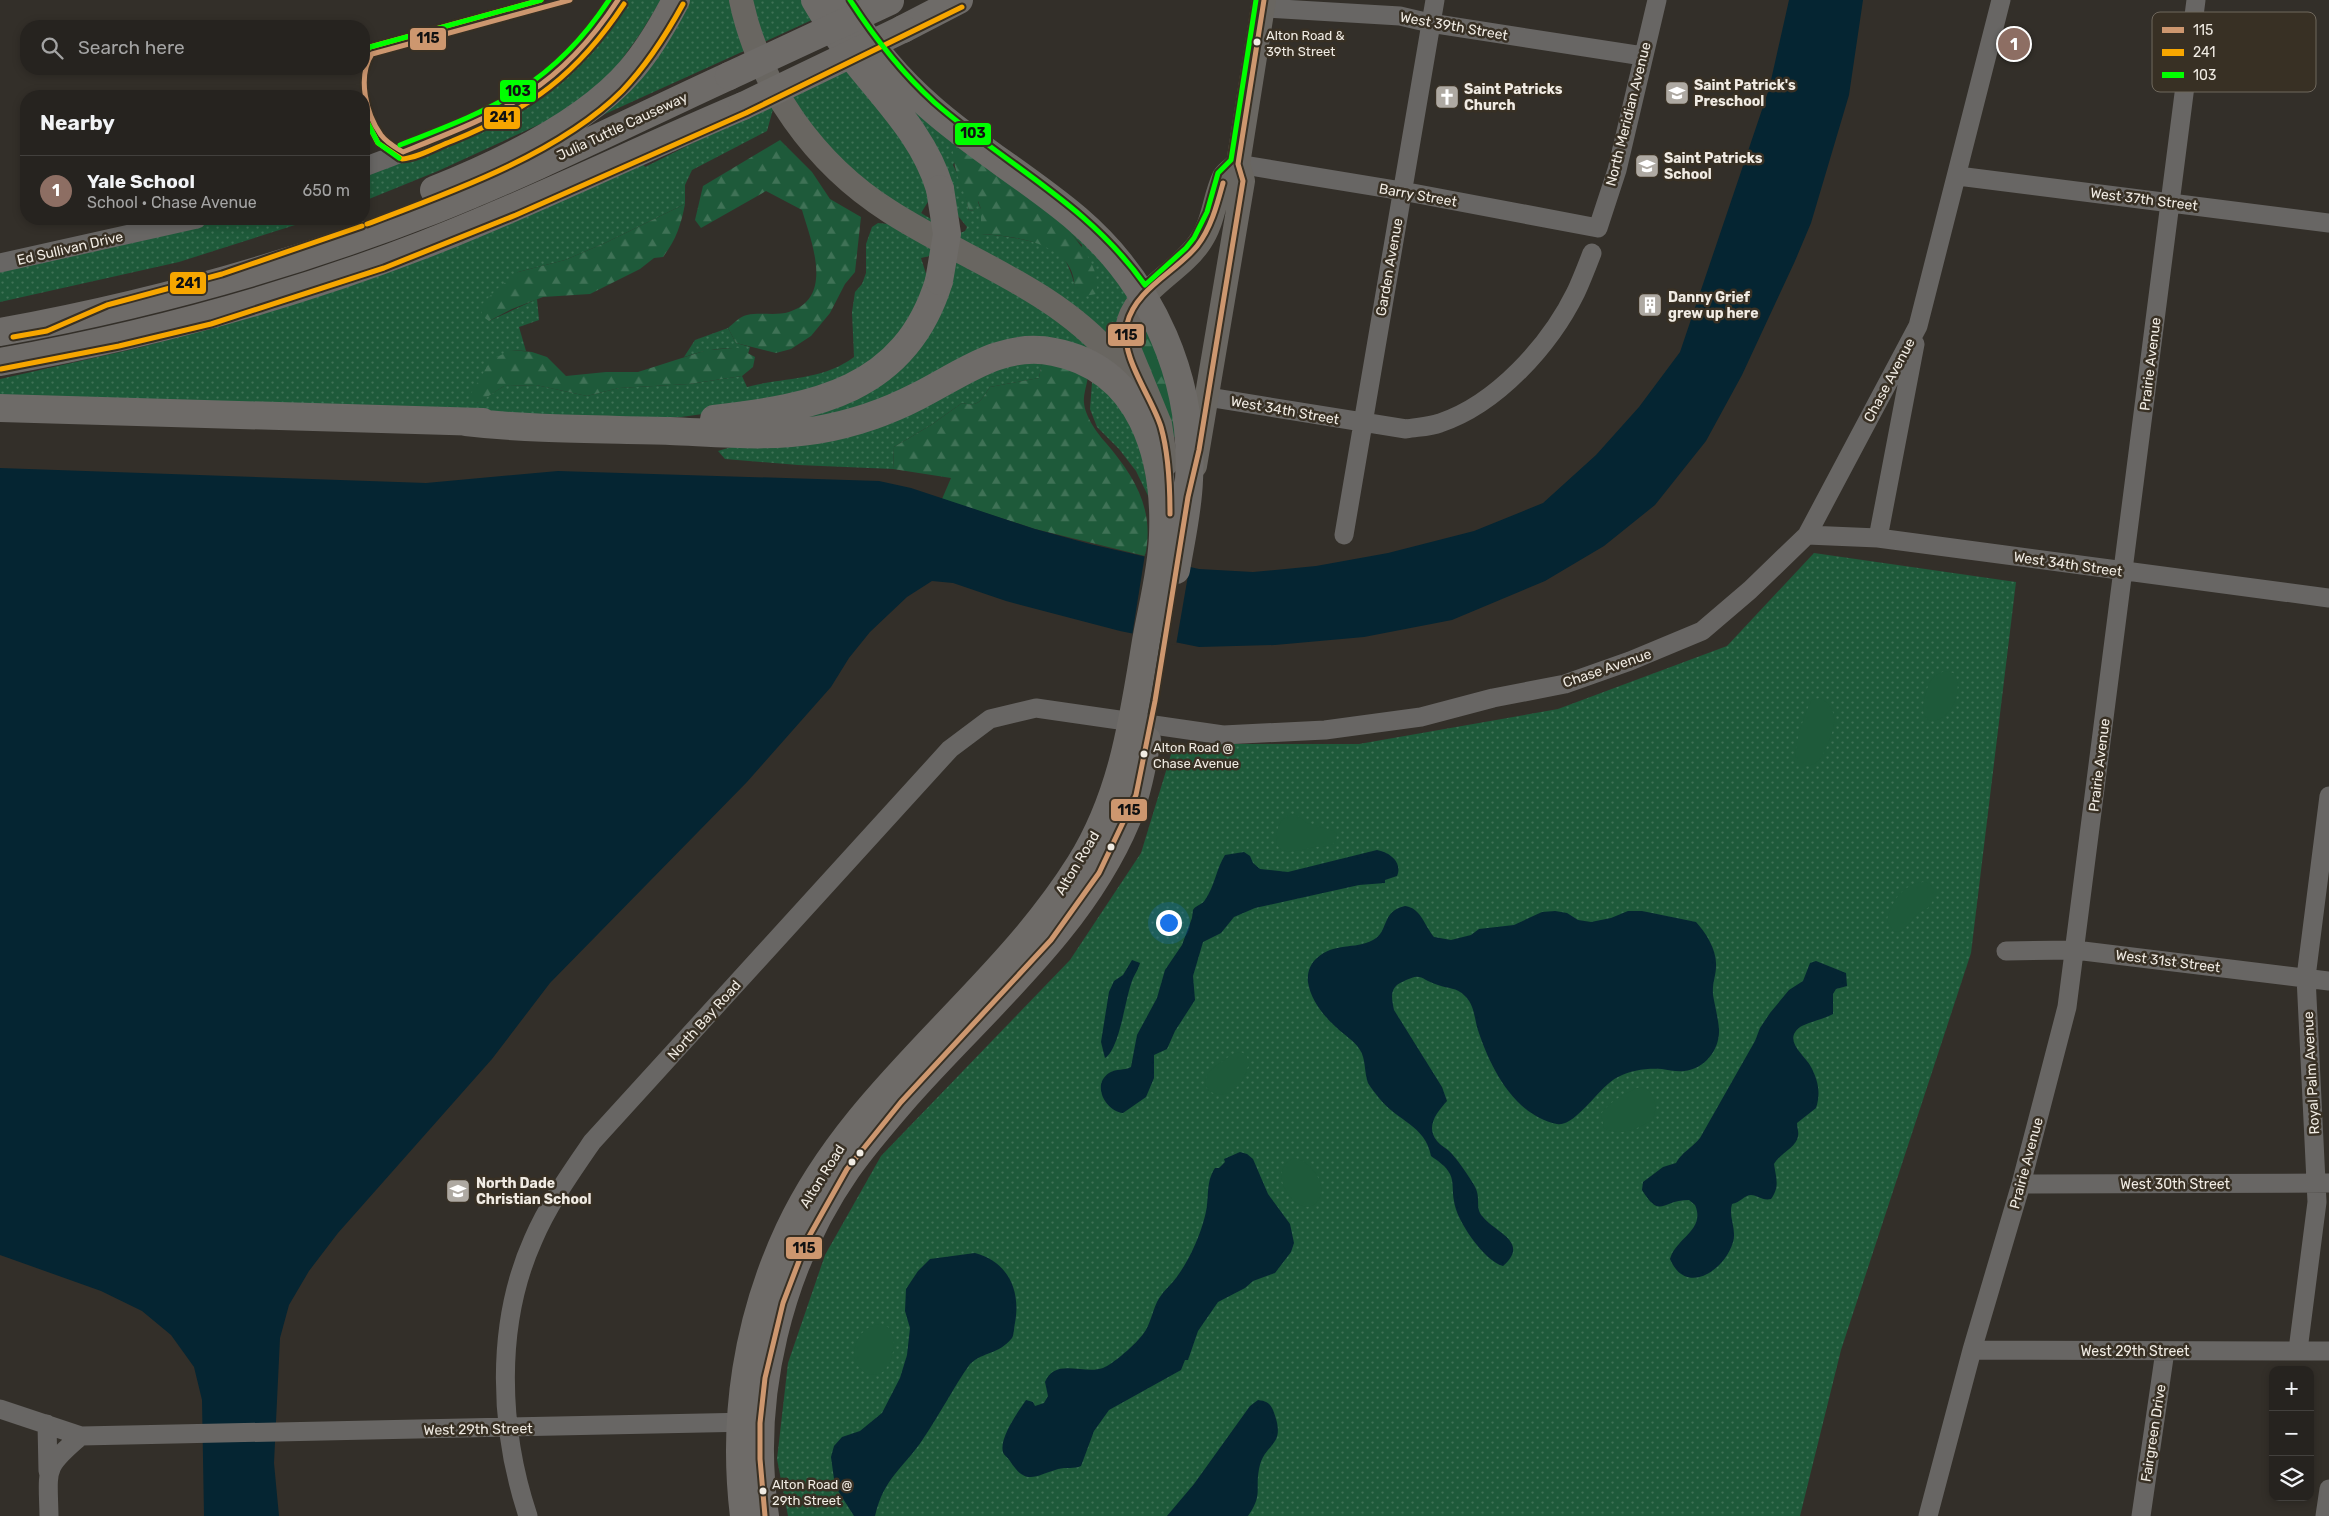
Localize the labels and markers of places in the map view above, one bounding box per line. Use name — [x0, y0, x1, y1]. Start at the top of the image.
pin: 1 — [1998, 25, 2030, 63]
place label: Alton Road & 39th Street — [1266, 28, 1345, 59]
marker: Alton Road & 39th Street — [1252, 37, 1262, 47]
place label: Saint Patrick's Preschool — [1694, 77, 1796, 110]
school or university icon: Saint Patrick's Preschool — [1664, 80, 1690, 106]
place label: Saint Patricks Church — [1464, 81, 1563, 114]
church icon: Saint Patricks Church — [1434, 84, 1460, 110]
place label: Saint Patricks School — [1664, 150, 1763, 183]
school or university icon: Saint Patricks School — [1634, 153, 1660, 179]
place label: Danny Grief grew up here — [1668, 289, 1758, 322]
building icon: Danny Grief grew up here — [1637, 292, 1663, 318]
place label: Alton Road @ Chase Avenue — [1153, 740, 1239, 771]
marker: Alton Road @ Chase Avenue — [1139, 749, 1149, 759]
unlabelled marker — [1106, 842, 1116, 852]
unlabelled marker — [855, 1148, 865, 1158]
unlabelled marker — [847, 1157, 857, 1167]
place label: North Dade Christian School — [476, 1175, 592, 1208]
school or university icon: North Dade Christian School — [445, 1178, 471, 1204]
place label: Alton Road @ 29th Street — [772, 1477, 852, 1508]
marker: Alton Road @ 29th Street — [758, 1486, 768, 1496]

